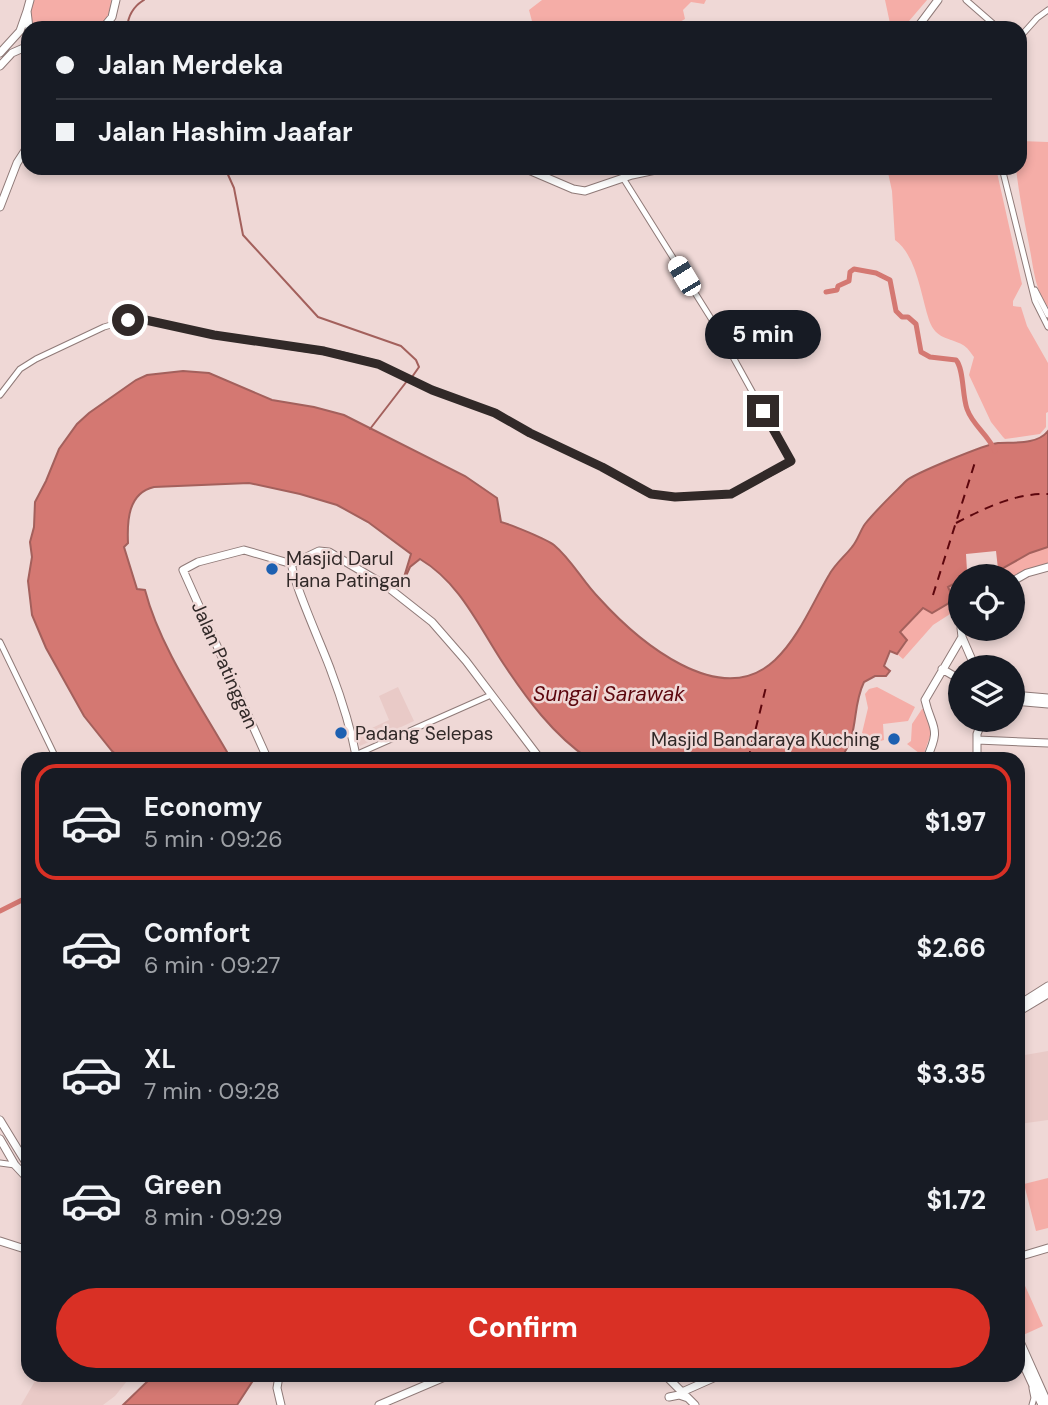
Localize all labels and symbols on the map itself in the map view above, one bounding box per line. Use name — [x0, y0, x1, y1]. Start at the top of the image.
car — [665, 253, 704, 299]
route start — [112, 304, 144, 336]
callout: 5 min — [705, 310, 821, 358]
route end — [747, 395, 779, 427]
place label: Masjid Darul Hana Patingan — [286, 546, 411, 593]
marker: Masjid Darul Hana Patingan — [264, 561, 280, 577]
street label: Jalan Patinggan — [186, 598, 264, 732]
water label: Sungai Sarawak — [533, 680, 685, 708]
place label: Padang Selepas — [355, 721, 493, 746]
marker: Padang Selepas — [333, 725, 349, 741]
place label: Masjid Bandaraya Kuching — [651, 727, 880, 752]
marker: Masjid Bandaraya Kuching — [886, 731, 902, 747]

